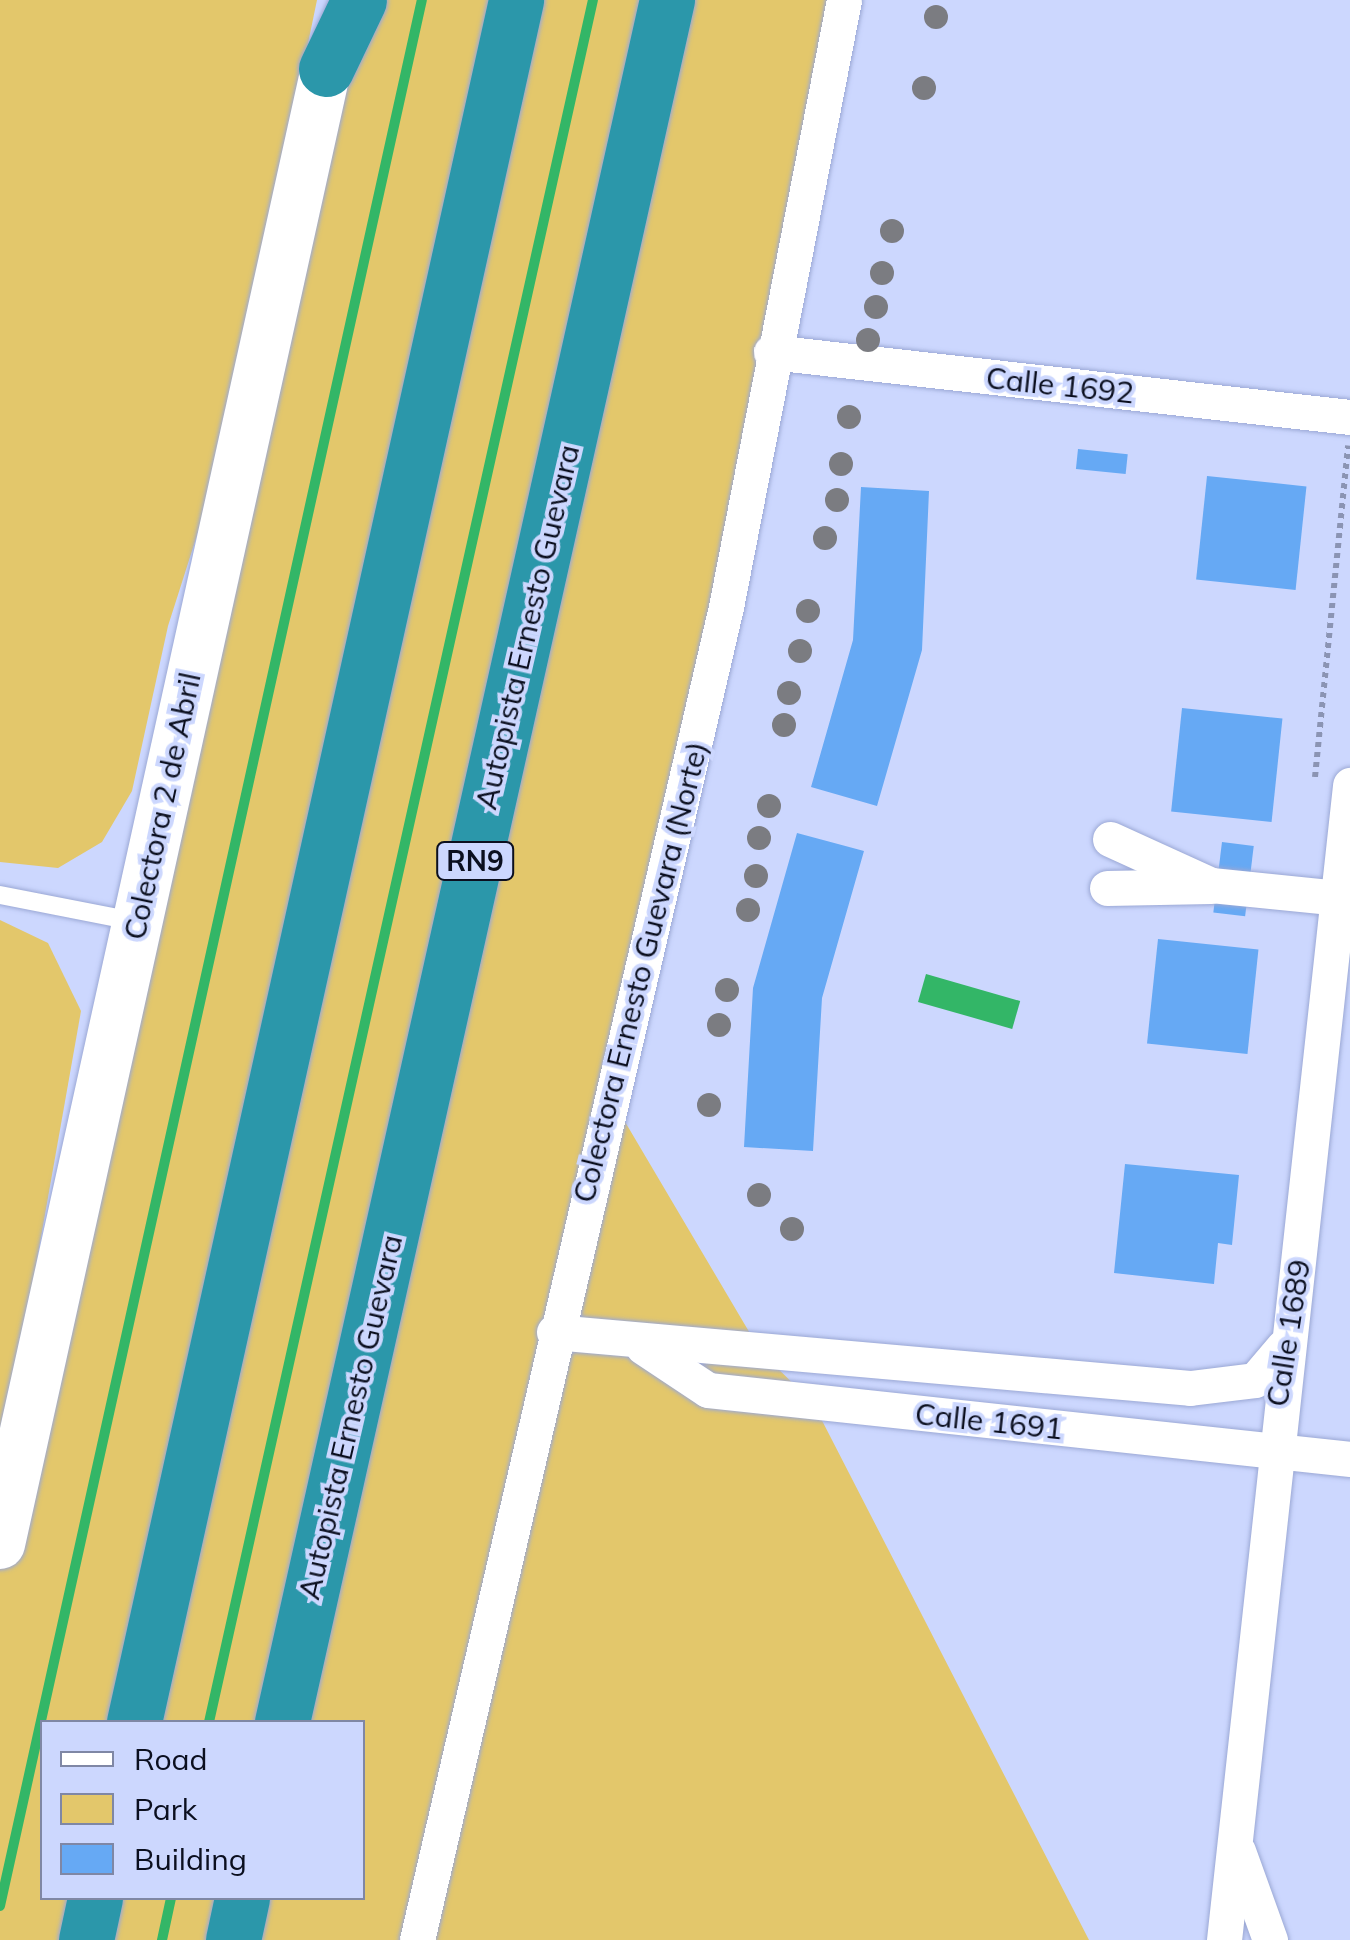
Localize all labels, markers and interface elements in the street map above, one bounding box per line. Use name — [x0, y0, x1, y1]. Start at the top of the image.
street label: Calle 1692 — [984, 359, 1136, 411]
street label: Autopista Ernesto Guevara — [467, 441, 587, 813]
street label: Colectora 2 de Abril — [116, 669, 208, 943]
street label: Colectora Ernesto Guevara (Norte) — [565, 738, 715, 1206]
road number: RN9 — [435, 838, 515, 884]
street label: Autopista Ernesto Guevara — [290, 1231, 410, 1603]
street label: Calle 1689 — [1259, 1257, 1317, 1409]
street label: Calle 1691 — [913, 1395, 1065, 1447]
legend — [40, 1720, 365, 1900]
text: Road — [134, 1740, 208, 1778]
text: Park — [134, 1790, 197, 1828]
text: Building — [134, 1840, 247, 1878]

